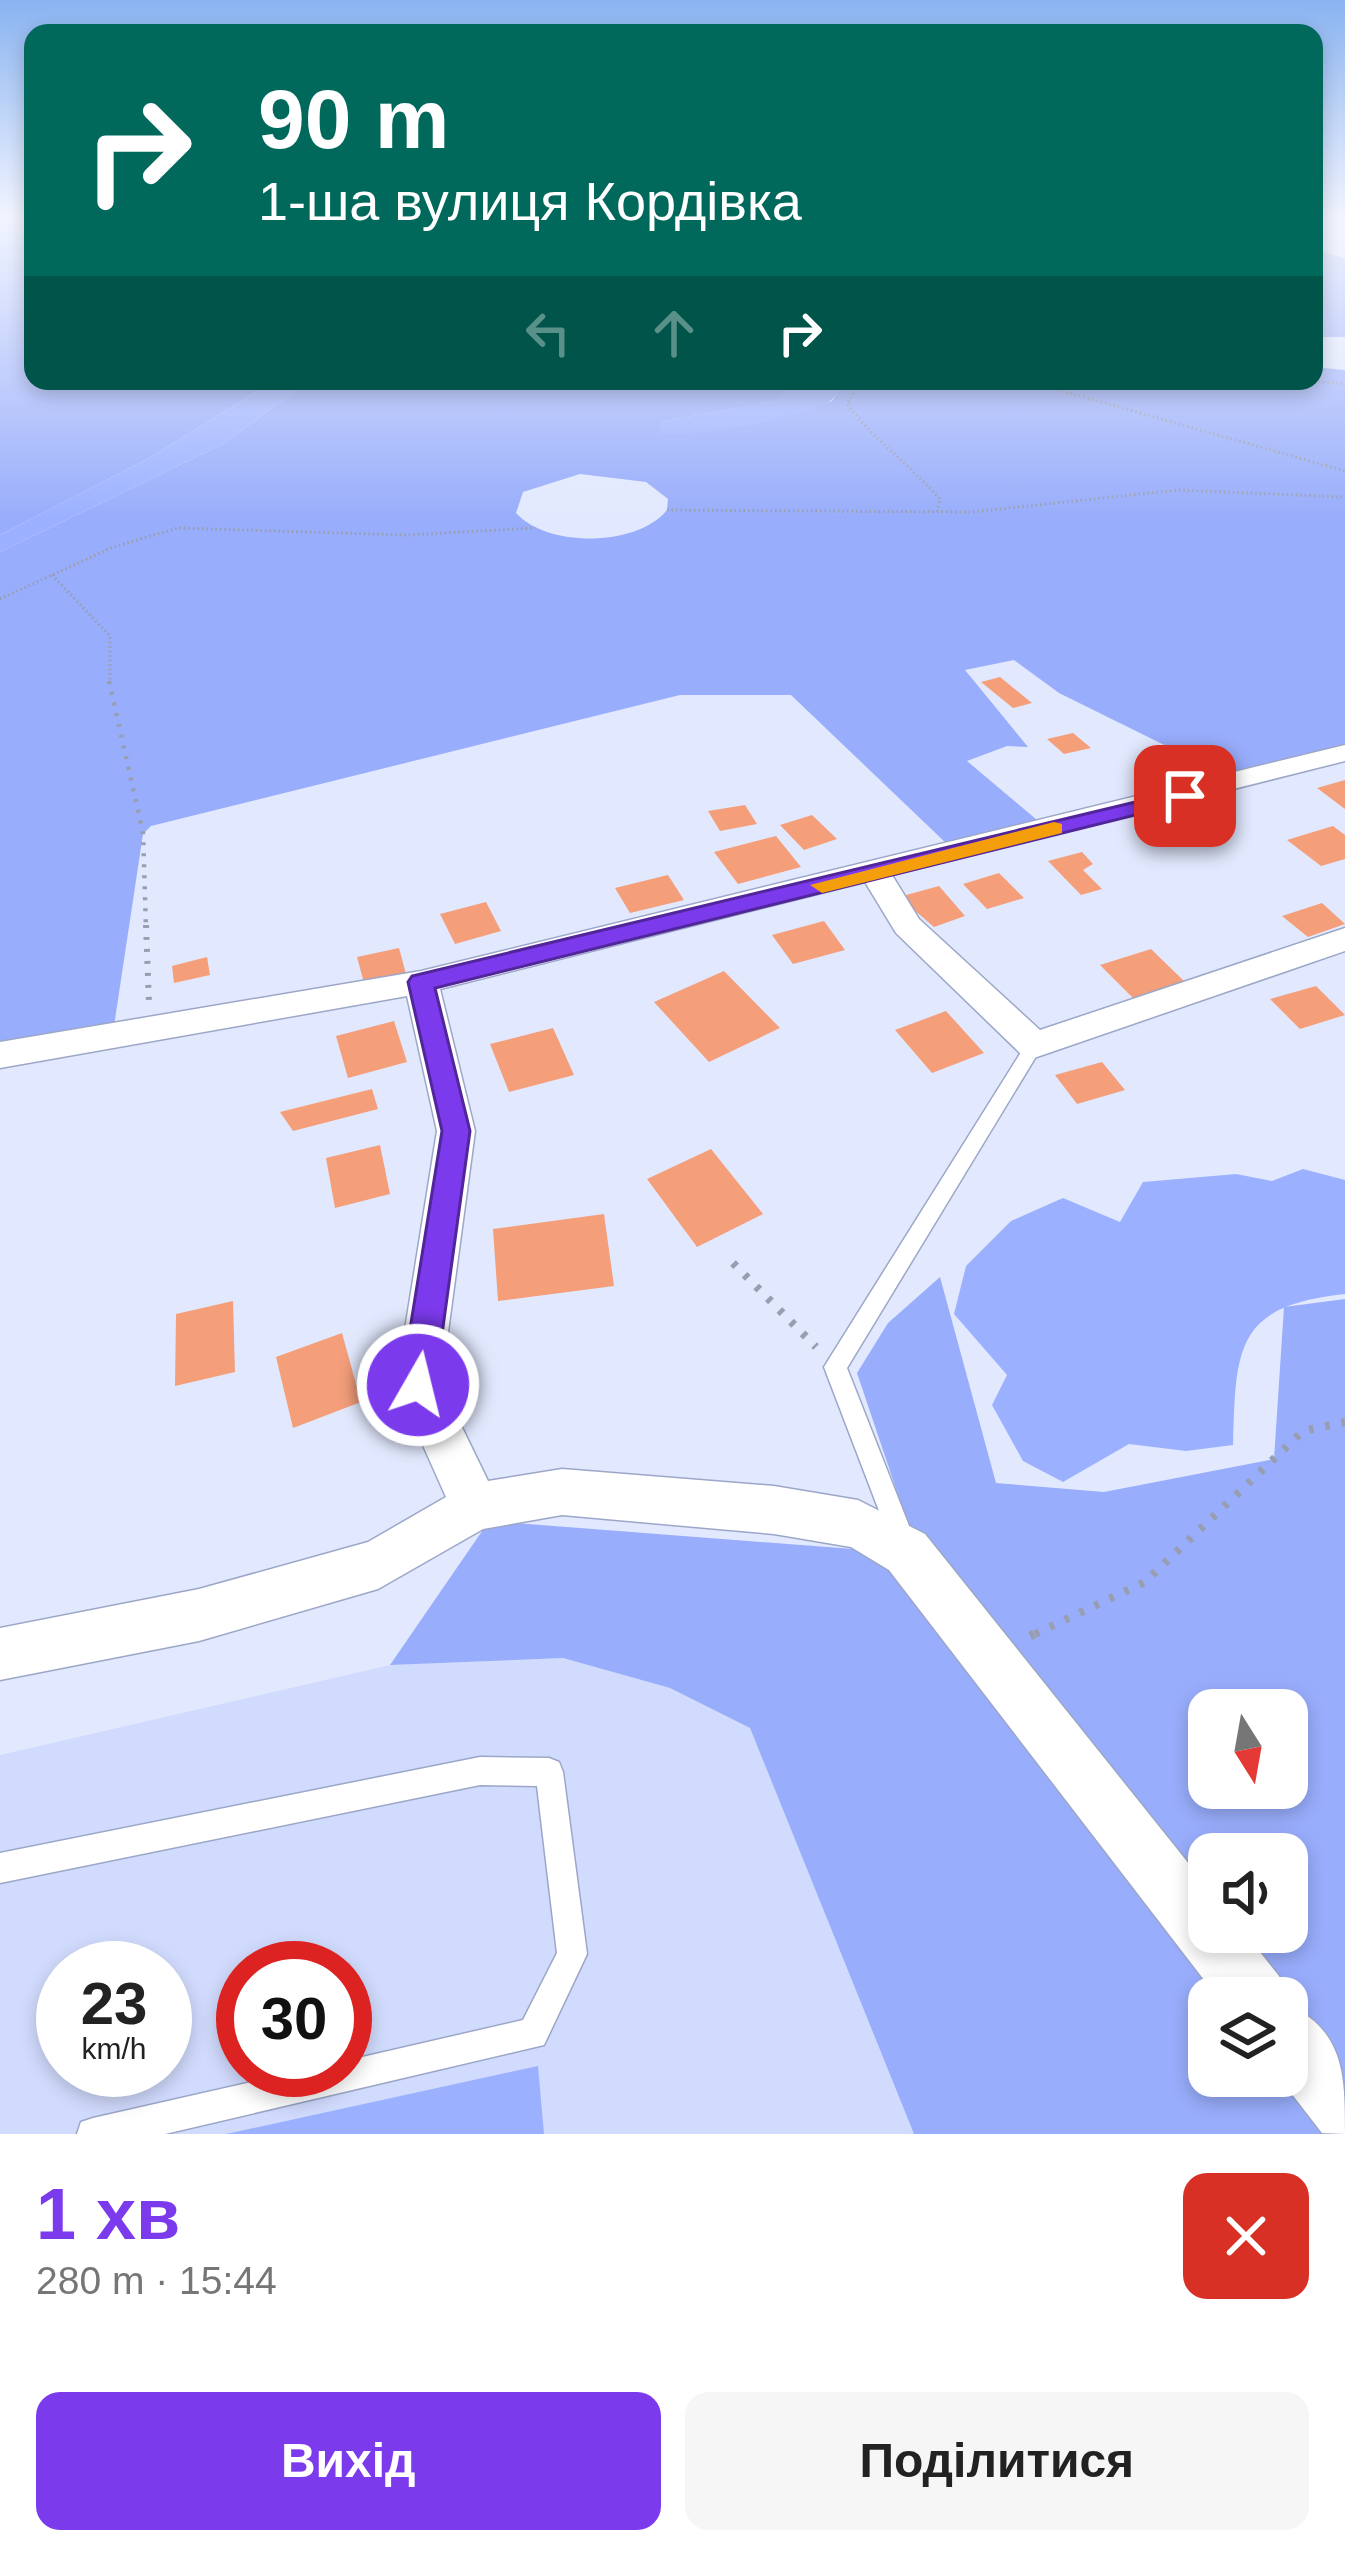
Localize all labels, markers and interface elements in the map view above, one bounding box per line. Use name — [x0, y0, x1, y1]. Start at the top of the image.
icon: right — [60, 72, 216, 228]
text: 90 m — [258, 72, 449, 166]
text: 1-ша вулиця Кордівка — [258, 171, 802, 231]
icon: left — [515, 300, 581, 366]
icon: ahead — [641, 300, 707, 366]
icon: right — [767, 300, 833, 366]
pin — [1134, 745, 1236, 847]
icon: arrive — [1152, 763, 1218, 829]
position arrow — [355, 1322, 481, 1448]
north arrow — [1188, 1689, 1308, 1809]
map controls — [1188, 1689, 1308, 2097]
button: sound — [1188, 1833, 1308, 1953]
speed limit sign: 30 — [216, 1941, 372, 2097]
text: 23 — [81, 1970, 147, 2037]
button: layers — [1188, 1977, 1308, 2097]
text: km/h — [81, 2032, 147, 2065]
button: close — [1183, 2173, 1309, 2299]
text: 1 хв — [36, 2174, 180, 2254]
text: 280 m · 15:44 — [36, 2259, 277, 2302]
button: Вихід — [36, 2392, 661, 2530]
button: Поділитися — [685, 2392, 1309, 2530]

